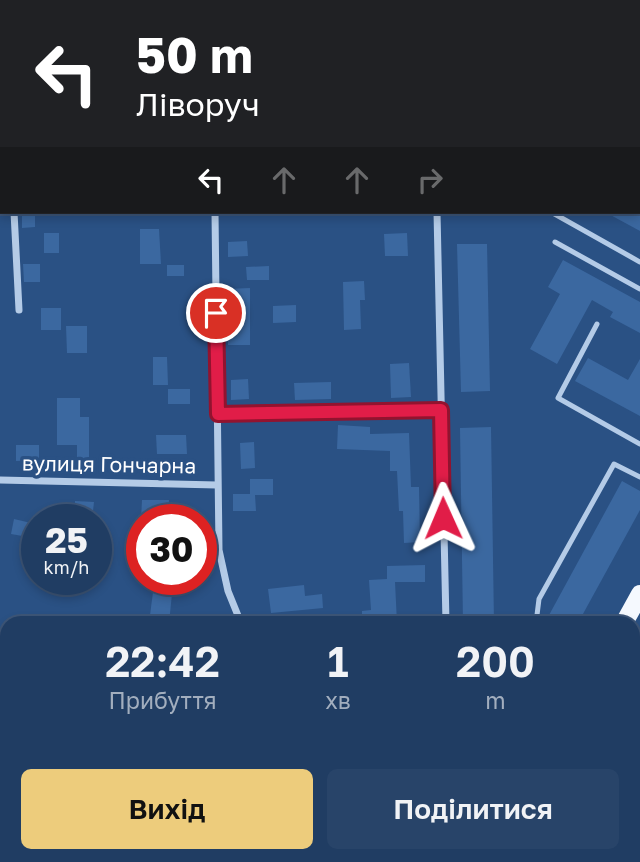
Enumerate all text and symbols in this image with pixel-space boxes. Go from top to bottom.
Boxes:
text: 50 m [136,25,253,84]
icon: left [21,28,112,119]
text: Ліворуч [136,85,260,123]
icon: left [192,161,230,199]
icon: ahead [265,161,303,199]
icon: ahead [338,161,376,199]
icon: right [411,161,449,199]
pin [186,283,246,343]
icon: arrive [197,294,235,332]
street label: вулиця Гончарна [22,449,196,479]
position arrow [406,481,480,555]
speed limit sign: 30 [126,504,217,595]
text: 25 [45,519,88,561]
text: km/h [44,556,89,578]
text: 22:42 [105,636,220,686]
text: 1 [327,636,349,686]
text: 200 [456,636,535,686]
text: Прибуття [109,686,217,714]
text: хв [325,686,351,714]
text: m [485,686,506,714]
button: Вихід [21,769,313,849]
button: Поділитися [327,769,619,849]

